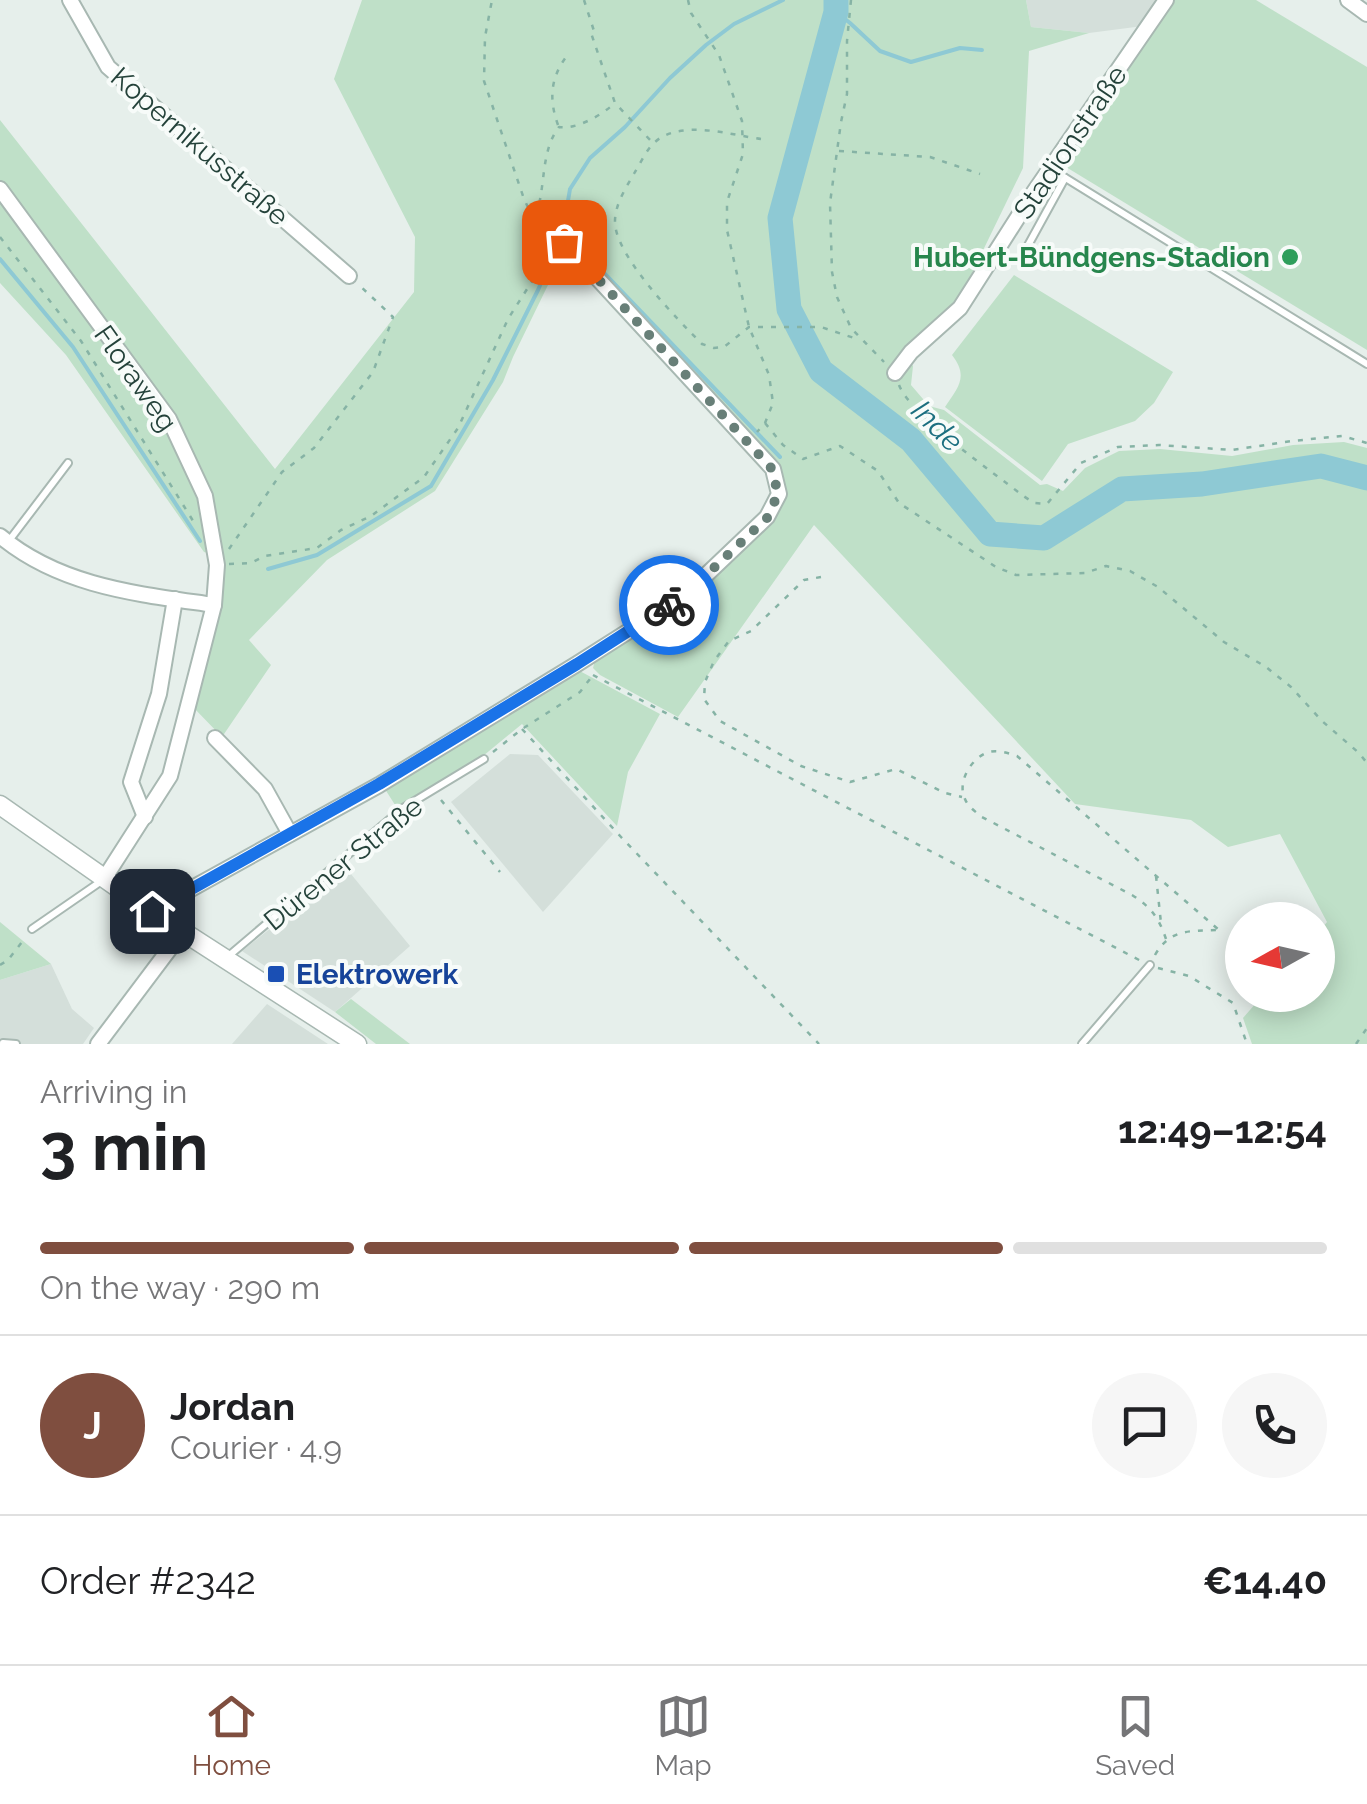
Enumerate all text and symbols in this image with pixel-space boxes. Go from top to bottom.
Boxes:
street label: Stadionstraße [1007,59,1134,225]
street label: Kopernikusstraße [104,60,295,232]
pin [522,200,607,285]
icon: bag [537,215,592,270]
place label: Hubert-Bündgens-Stadion [913,241,1270,274]
marker: Hubert-Bündgens-Stadion [1279,246,1301,268]
street label: Floraweg [87,319,184,437]
water label: Inde [904,393,970,459]
courier [619,555,719,655]
icon: bike [642,578,697,633]
street label: Dürener Straße [257,789,429,937]
pin [110,869,195,954]
icon: home [125,884,180,939]
north arrow [1225,902,1335,1012]
map controls [1225,902,1335,1012]
place label: Elektrowerk [296,958,459,991]
marker: Elektrowerk [265,963,287,985]
text: Arriving in [40,1073,187,1110]
text: 12:49–12:54 [1118,1107,1327,1152]
text: 3 min [40,1109,208,1185]
text: On the way · 290 m [40,1269,320,1306]
button: chat [1092,1373,1197,1478]
button: phone [1222,1373,1327,1478]
text: Jordan [170,1384,295,1429]
text: J [83,1403,102,1448]
text: Courier · 4.9 [170,1429,342,1466]
text: Order #2342 [40,1558,256,1603]
text: €14.40 [1203,1558,1327,1603]
tab: Home [192,1689,271,1782]
tab: Map [655,1689,712,1782]
tab: Saved [1095,1689,1175,1782]

